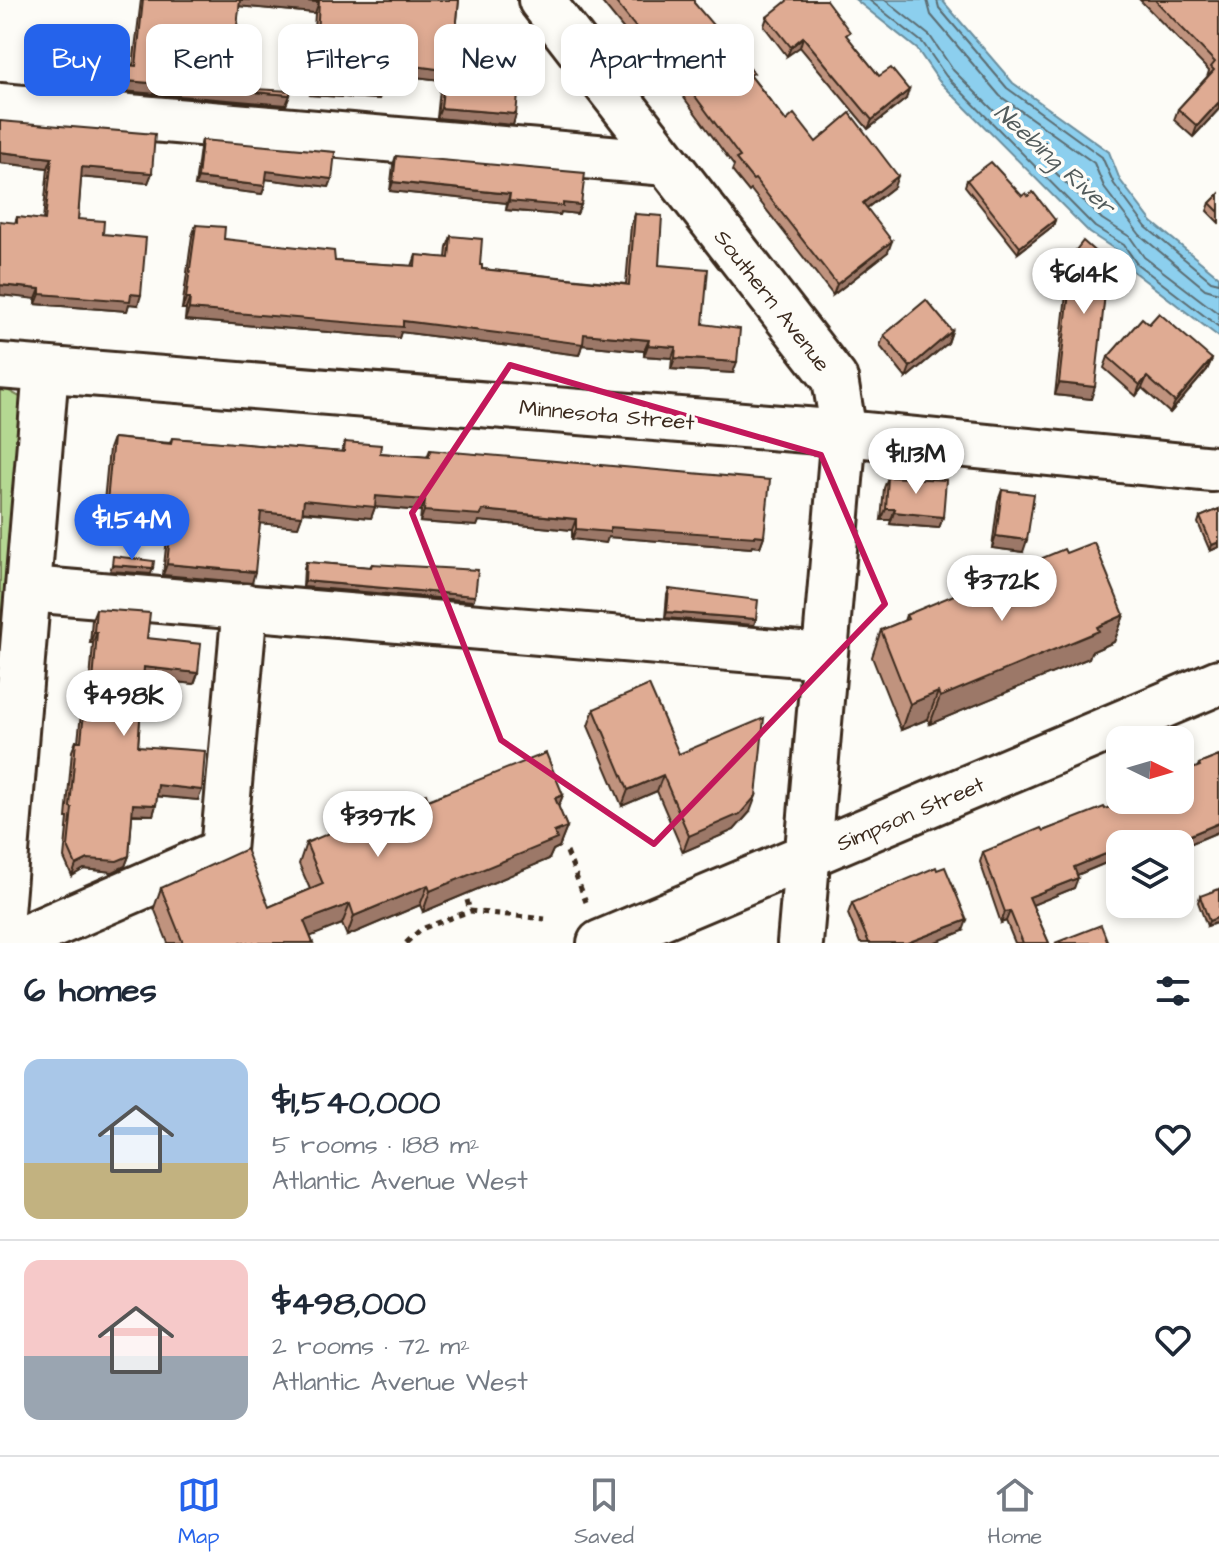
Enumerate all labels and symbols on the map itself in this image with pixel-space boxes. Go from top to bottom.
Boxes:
water label: Neebing River [986,96,1124,226]
street label: Southern Avenue [706,223,837,379]
pin: $614K [1028,248,1140,316]
street label: Minnesota Street [518,392,696,439]
pin: $1.13M [851,428,981,496]
pin: $1.54M [67,494,197,562]
pin: $372K [946,555,1058,623]
pin: $498K [68,670,180,738]
north arrow [1106,726,1194,814]
street label: Simpson Street [832,769,989,860]
pin: $397K [322,791,434,859]

